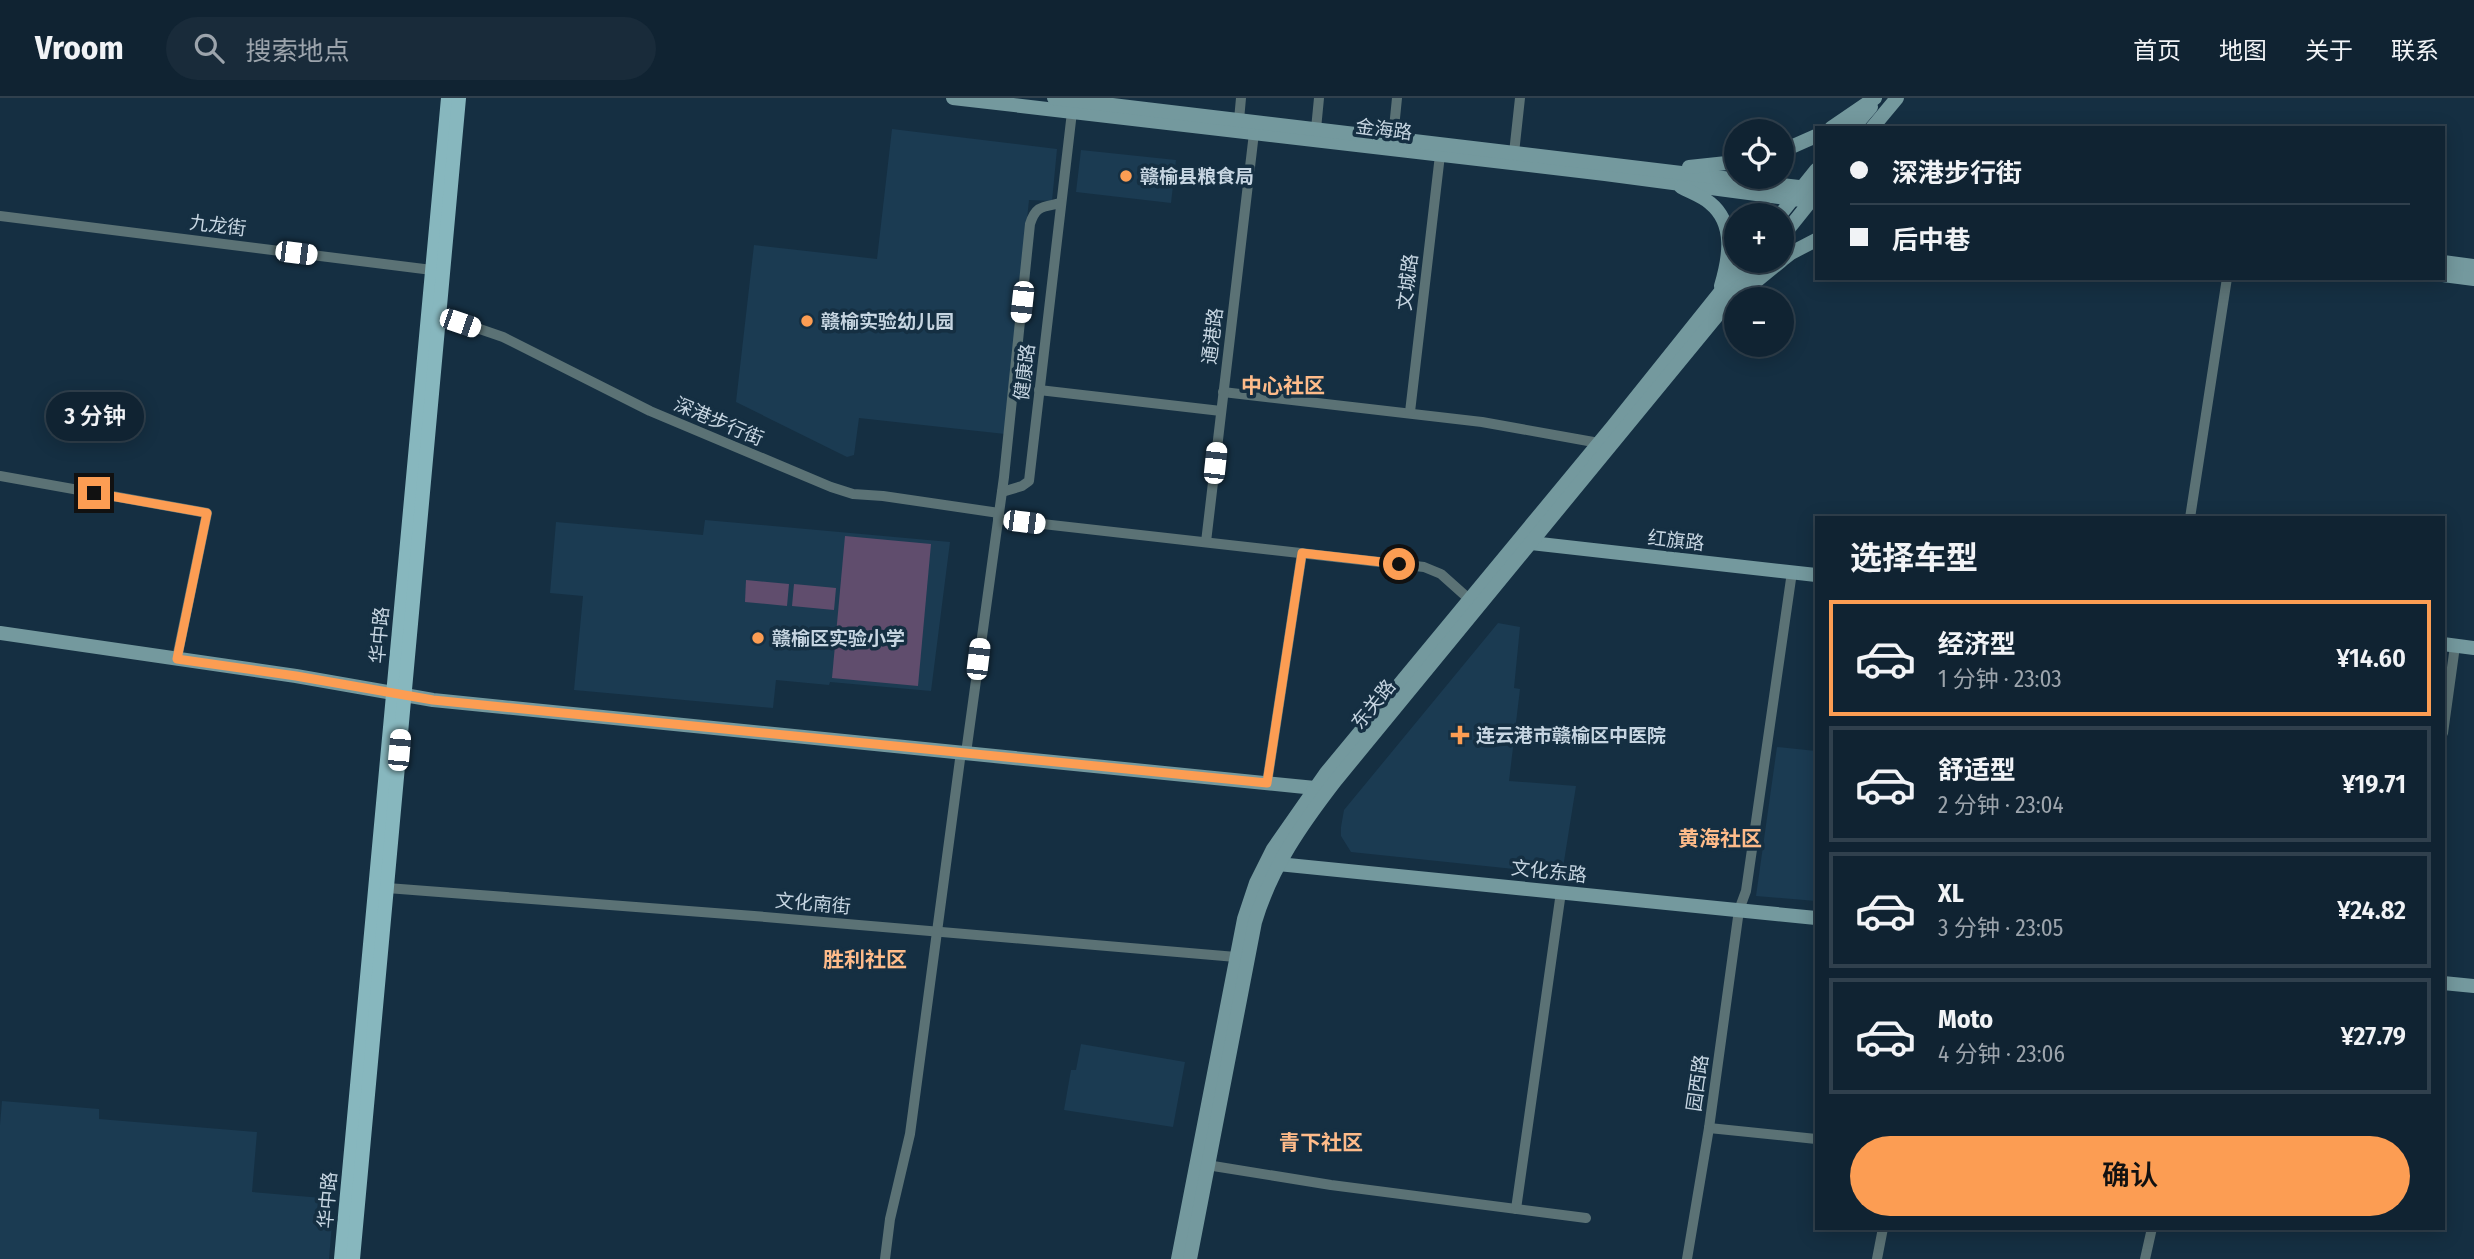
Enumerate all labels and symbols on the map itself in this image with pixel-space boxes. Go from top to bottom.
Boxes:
street label: 金海路 [1354,115,1414,144]
place label: 赣榆县粮食局 [1140,165,1254,188]
marker: 赣榆县粮食局 [1118,168,1134,184]
street label: 九龙街 [188,211,248,240]
car [274,240,319,266]
street label: 文城路 [1393,252,1422,312]
car [1010,280,1035,324]
car [437,306,484,340]
street label: 通港路 [1198,306,1227,366]
place label: 赣榆实验幼儿园 [821,310,954,333]
marker: 赣榆实验幼儿园 [799,313,815,329]
street label: 健康路 [1010,342,1039,402]
district label: 中心社区 [1241,373,1325,399]
callout: 3 分钟 [45,392,143,440]
street label: 深港步行街 [671,392,767,451]
car [1203,441,1228,485]
route end [78,477,110,509]
car [1002,509,1047,535]
street label: 红旗路 [1646,526,1706,555]
route start [1383,548,1415,580]
street label: 华中路 [366,606,393,664]
place label: 赣榆区实验小学 [772,627,905,650]
marker: 赣榆区实验小学 [750,630,766,646]
car [966,637,991,681]
street label: 东关路 [1347,675,1400,734]
place label: 连云港市赣榆区中医院 [1476,724,1666,747]
marker: 连云港市赣榆区中医院 [1450,725,1470,745]
car [387,728,412,772]
district label: 黄海社区 [1678,826,1762,852]
street label: 文化东路 [1510,856,1588,887]
street label: 文化南街 [774,889,852,918]
district label: 胜利社区 [823,947,907,973]
street label: 园西路 [1682,1053,1713,1113]
district label: 青下社区 [1279,1130,1363,1156]
street label: 华中路 [314,1171,341,1229]

